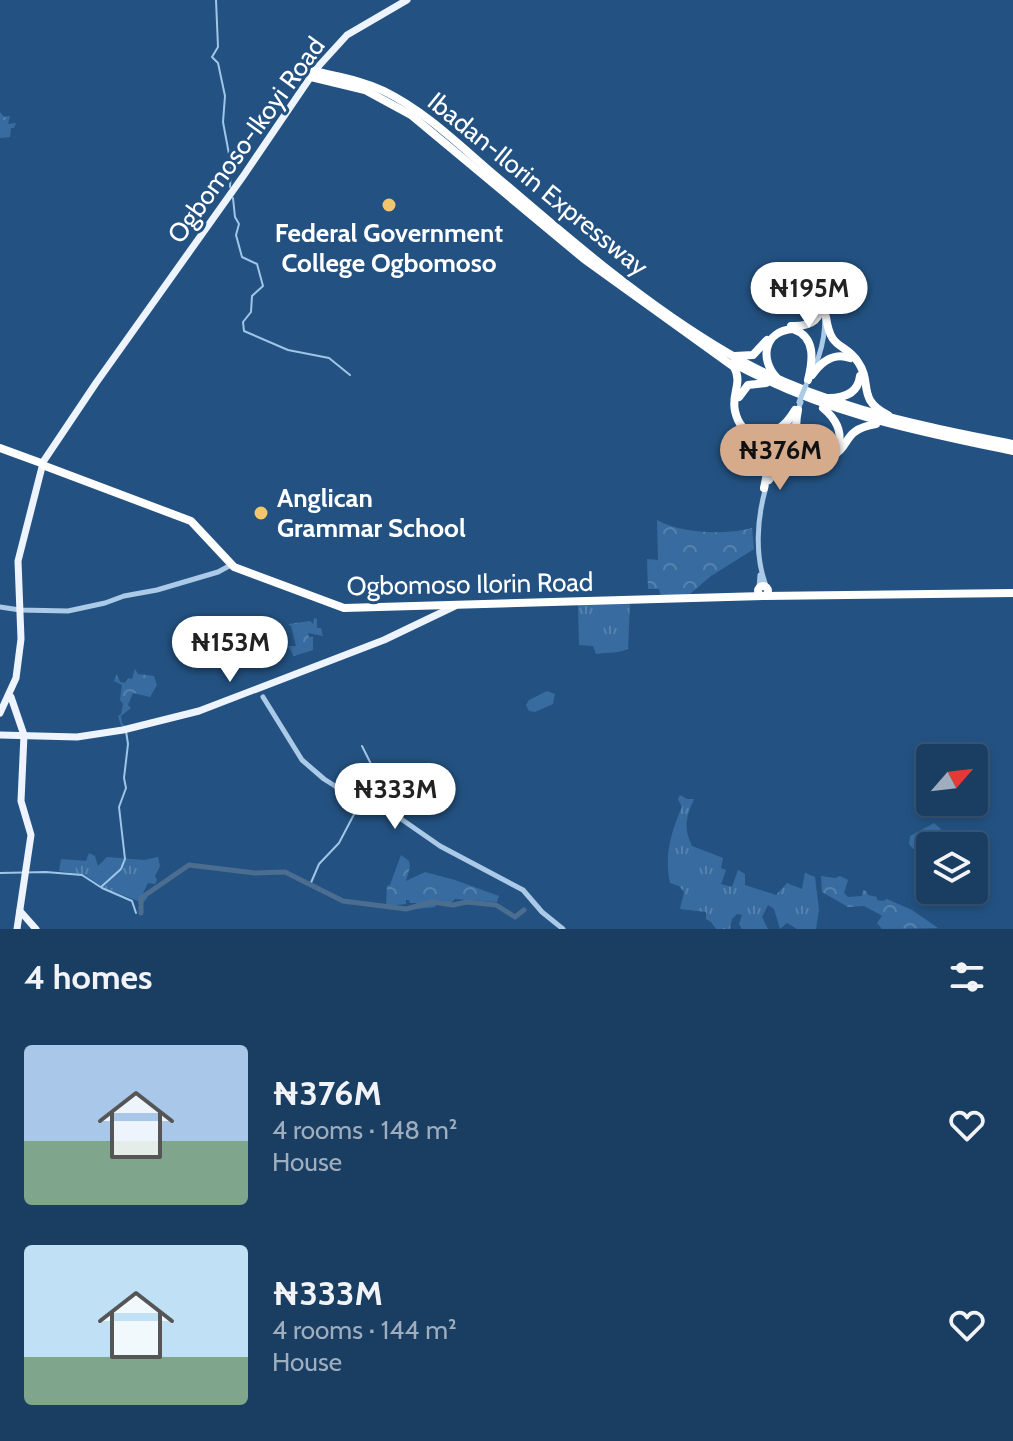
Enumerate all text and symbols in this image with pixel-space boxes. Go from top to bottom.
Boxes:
street label: Ogbomoso-Ikoyi Road [160,31,332,249]
street label: Ibadan-Ilorin Expressway [421,85,655,283]
marker: Federal Government College Ogbomoso [380,196,398,214]
place label: Federal Government College Ogbomoso [275,217,503,279]
pin: ₦195M [753,262,865,330]
text: ₦195M [769,272,849,304]
pin: ₦376M [724,424,836,492]
text: ₦376M [738,434,822,466]
place label: Anglican Grammar School [277,482,466,544]
marker: Anglican Grammar School [252,504,270,522]
street label: Ogbomoso Ilorin Road [346,566,594,602]
pin: ₦153M [174,616,286,684]
text: ₦153M [190,626,270,658]
north arrow [916,744,988,816]
map controls [916,744,988,904]
pin: ₦333M [339,763,451,831]
text: ₦333M [353,773,437,805]
button: layers [916,832,988,904]
icon: filters [945,955,989,999]
text: 4 homes [24,956,152,998]
text: ₦376M [272,1072,382,1114]
icon: home [88,1077,184,1173]
icon: heart [945,1103,989,1147]
text: 4 rooms · 148 m² [272,1114,457,1146]
text: House [272,1146,342,1178]
text: ₦333M [272,1272,383,1314]
icon: home [88,1277,184,1373]
icon: heart [945,1303,989,1347]
text: 4 rooms · 144 m² [272,1314,457,1346]
text: House [272,1346,342,1378]

